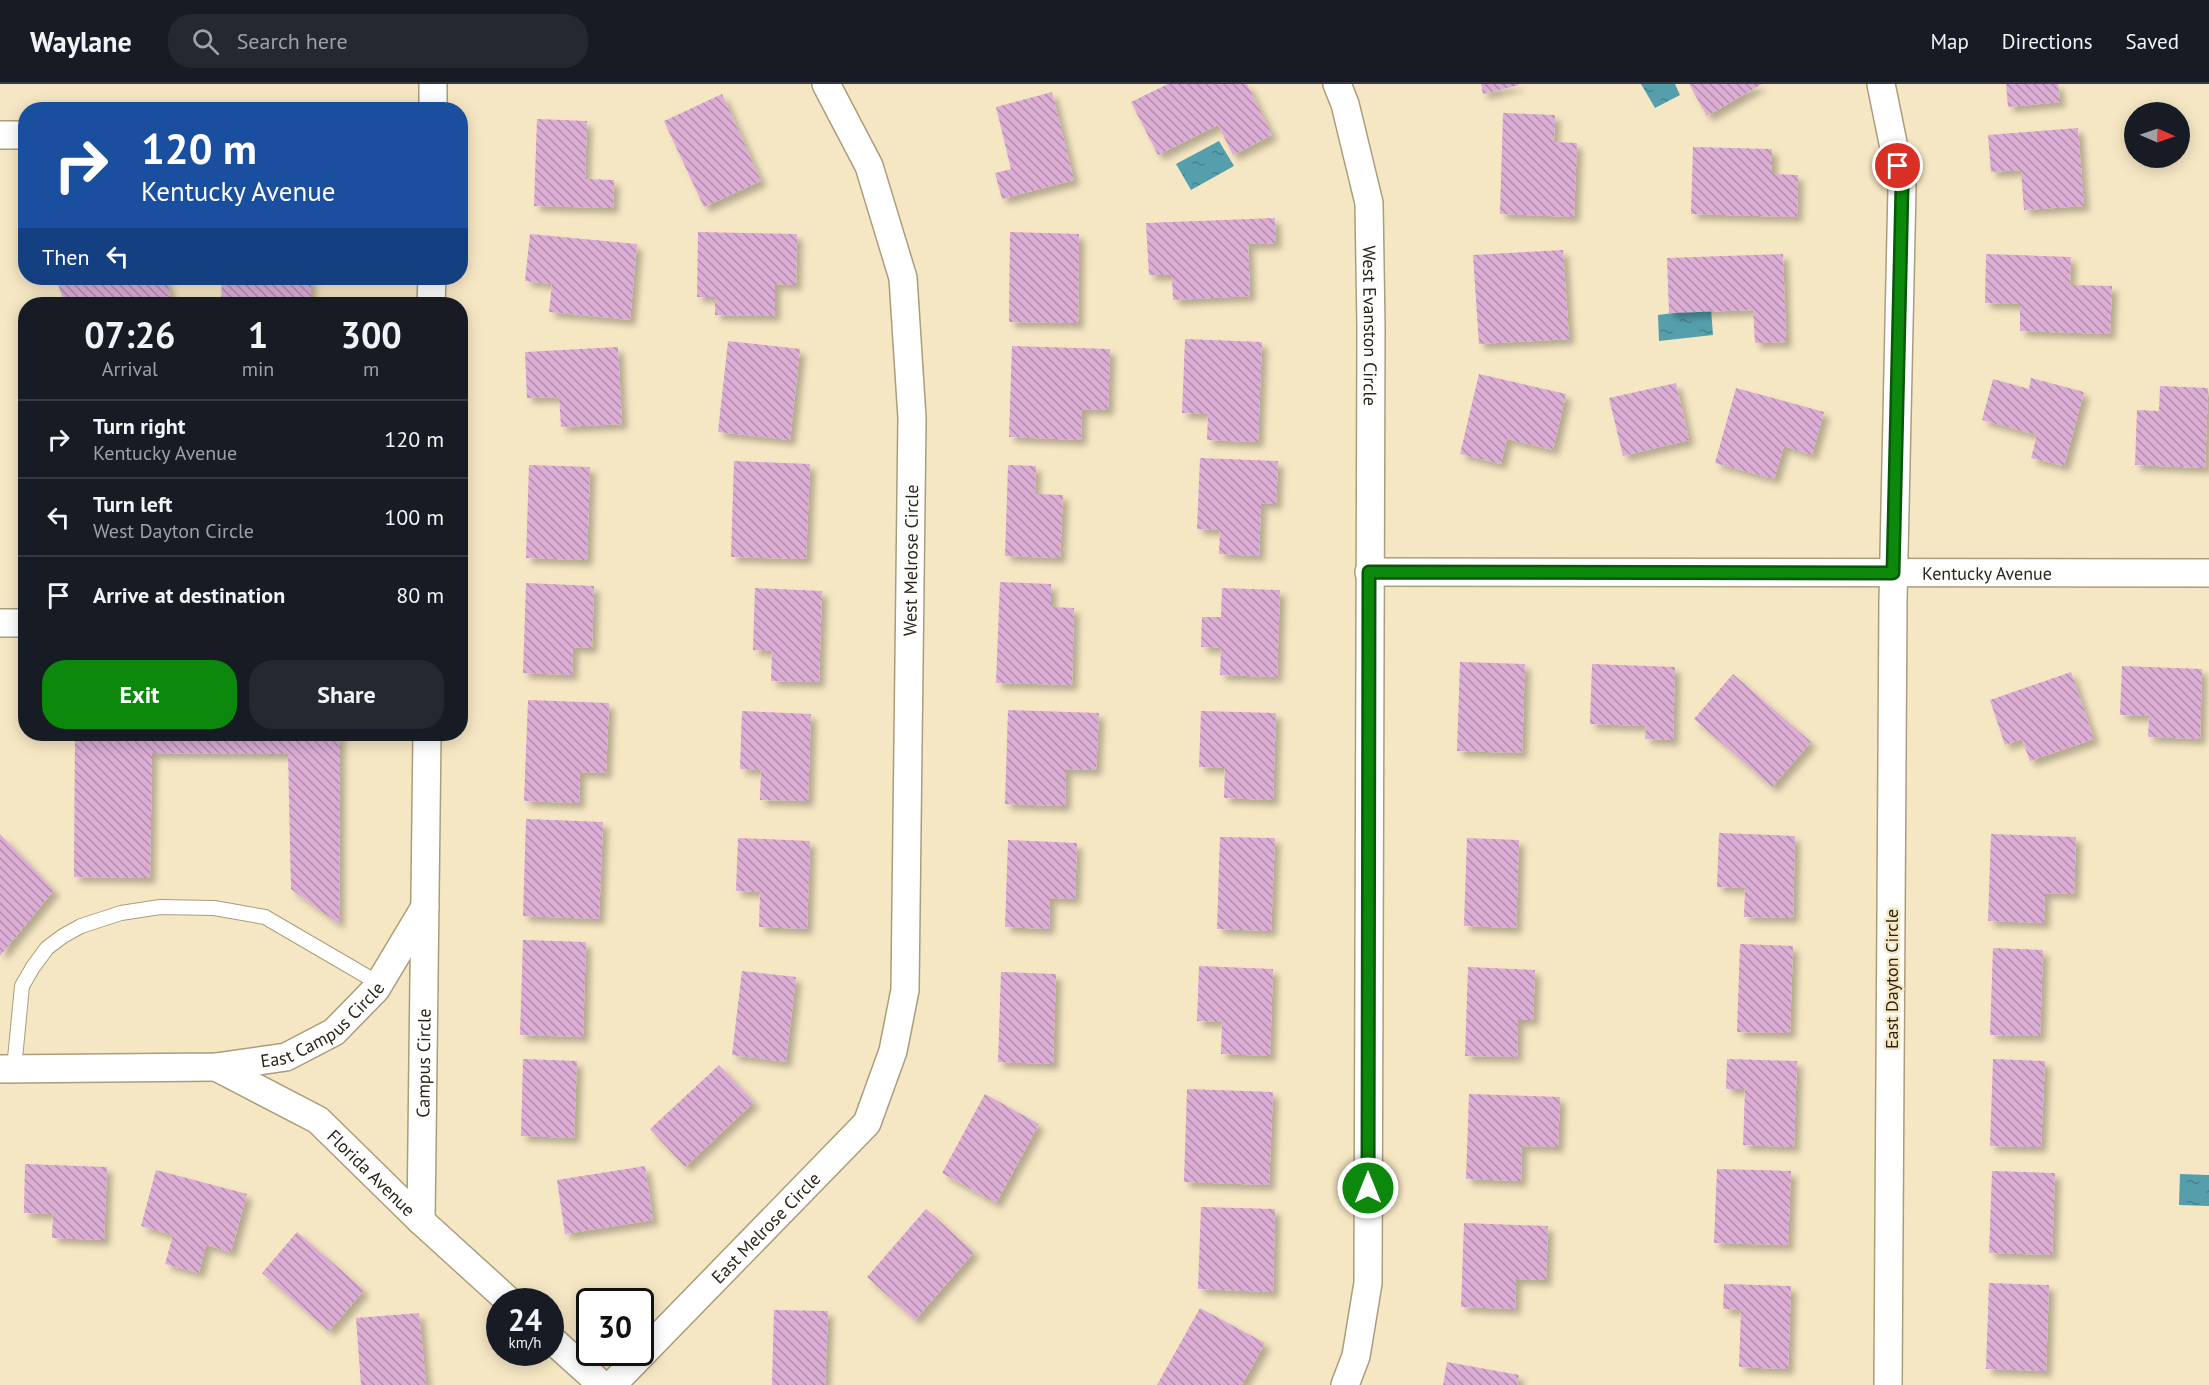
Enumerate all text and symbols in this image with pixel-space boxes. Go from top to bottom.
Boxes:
search box [168,14,588,68]
text: Waylane [30,23,132,60]
icon: search [189,25,222,58]
text: Search here [237,27,348,55]
text: Map [1930,28,1969,55]
text: Directions [2002,28,2093,55]
text: Saved [2126,28,2179,55]
north arrow [2124,102,2190,168]
map controls [2124,102,2190,168]
text: 120 m [141,121,257,176]
icon: right [42,126,120,204]
pin [1872,140,1923,191]
icon: arrive [1881,149,1914,182]
text: Kentucky Avenue [141,174,336,208]
icon: left [101,240,134,273]
text: Then [42,243,89,271]
street label: West Evanston Circle [1358,245,1383,406]
text: 07:26 [84,311,176,358]
text: 1 [248,311,268,358]
text: 300 [341,311,402,358]
text: Arrival [102,356,158,382]
text: min [242,356,274,382]
text: m [363,356,379,382]
text: Turn right [93,412,185,440]
icon: right [42,423,75,456]
text: 120 m [384,425,444,453]
text: Kentucky Avenue [93,440,237,466]
street label: West Melrose Circle [898,484,923,636]
text: Turn left [93,490,173,518]
icon: left [42,501,75,534]
text: 100 m [384,503,444,531]
text: West Dayton Circle [93,518,254,544]
street label: Kentucky Avenue [1922,561,2052,584]
icon: arrive [42,579,75,612]
text: Arrive at destination [93,581,285,609]
text: 80 m [396,581,444,609]
button: Exit [42,660,237,729]
button: Share [249,660,444,729]
street label: East Dayton Circle [1880,909,1903,1049]
street label: East Campus Circle [259,978,389,1072]
street label: Campus Circle [411,1008,435,1118]
street label: Florida Avenue [323,1124,420,1221]
position arrow [1336,1156,1400,1220]
street label: East Melrose Circle [706,1167,825,1288]
speed limit sign: 30 [576,1288,654,1366]
text: 24 [508,1300,542,1339]
text: km/h [509,1333,541,1352]

